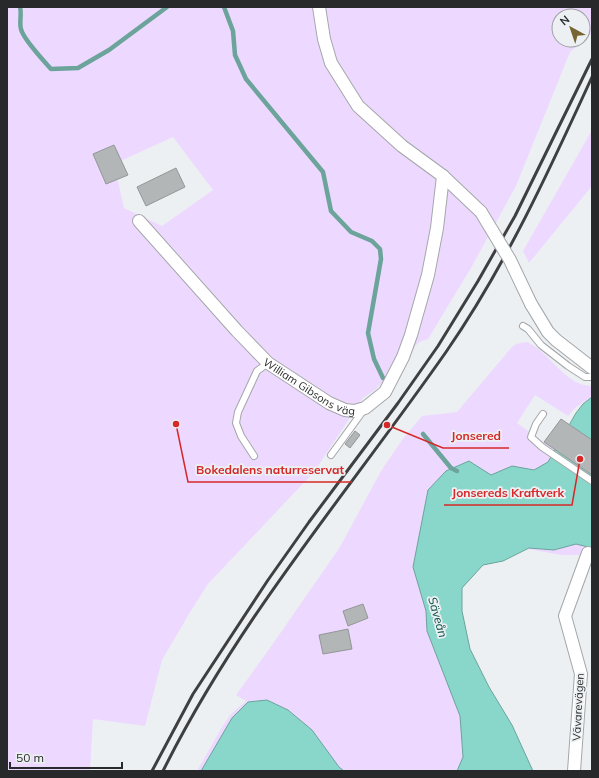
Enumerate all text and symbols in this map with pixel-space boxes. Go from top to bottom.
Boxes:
north arrow [551,8,591,48]
text: N [557,12,572,28]
street label: William Gibsons väg [261,355,356,418]
callout: Jonsered [443,424,509,448]
text: Jonsered [451,428,501,443]
callout: Bokedalens naturreservat [188,458,352,482]
text: Bokedalens naturreservat [196,462,344,477]
callout: Jonsereds Kraftverk [444,481,572,505]
text: Jonsereds Kraftverk [452,485,565,500]
water label: Säveån [425,595,451,639]
street label: Vävarevägen [569,673,587,741]
scale bar [10,744,122,770]
text: 50 m [16,750,44,765]

